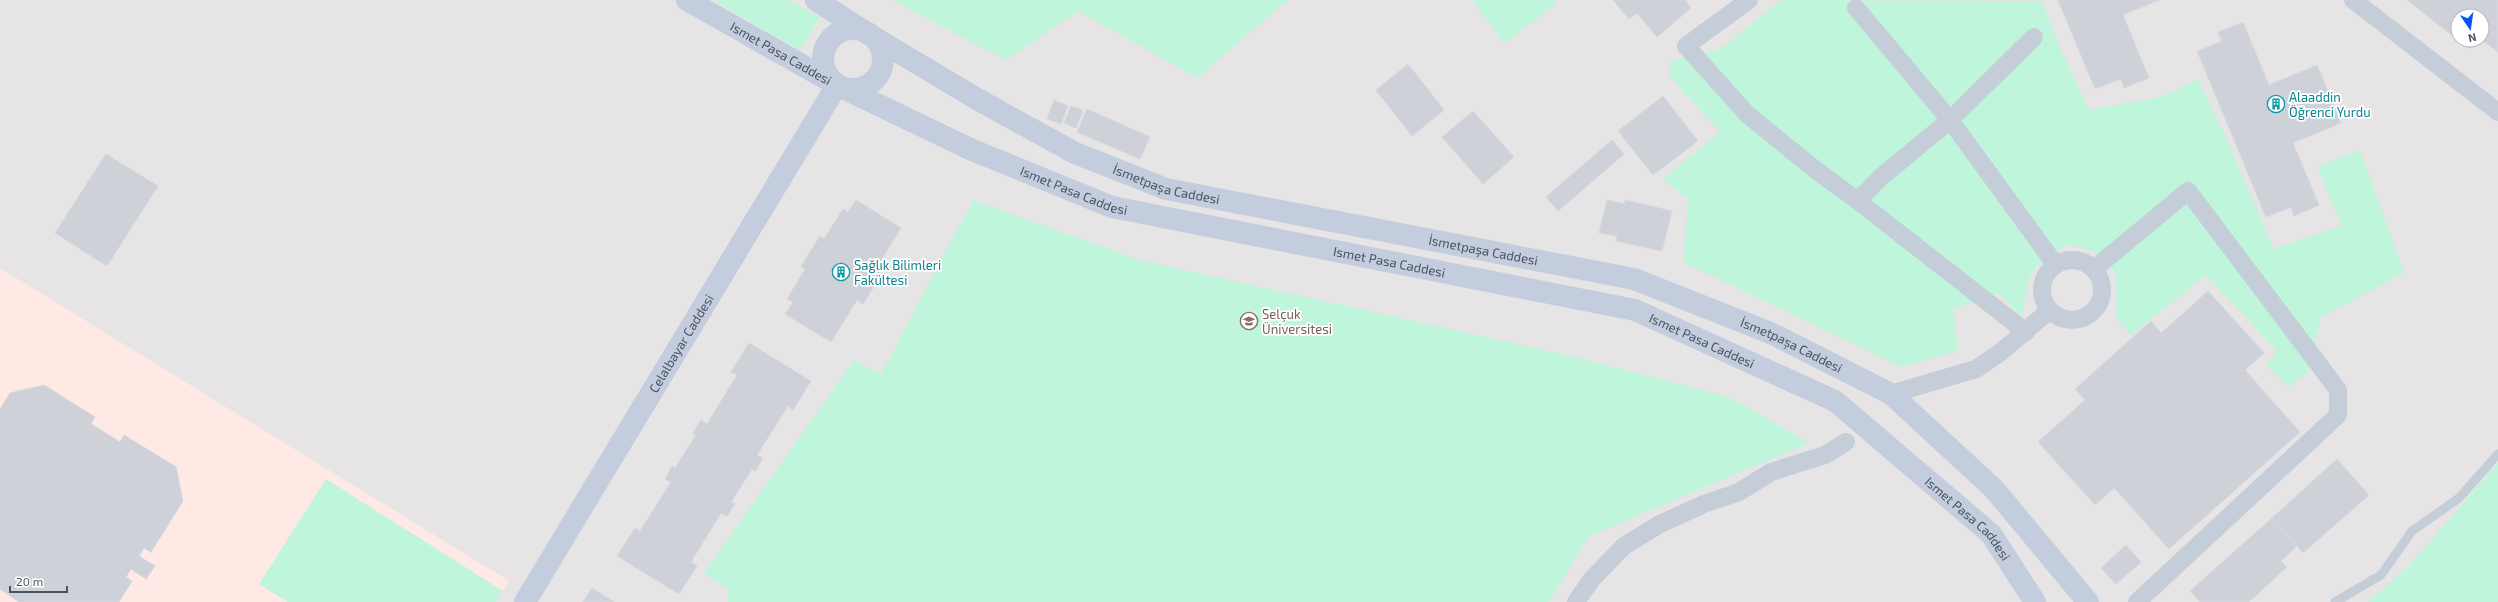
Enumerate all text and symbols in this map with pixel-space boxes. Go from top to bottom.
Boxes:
north arrow [2450,8,2490,48]
street label: Ismet Pasa Caddesi [727,18,834,88]
text: N [2467,31,2478,45]
place label: Alaaddin Öğrenci Yurdu [2289,89,2371,120]
building icon: Alaaddin Öğrenci Yurdu [2266,94,2286,114]
street label: İsmetpaşa Caddesi [1111,161,1221,207]
street label: Ismet Pasa Caddesi [1018,162,1129,218]
street label: İsmetpaşa Caddesi [1427,232,1539,268]
street label: Ismet Pasa Caddesi [1332,243,1447,280]
place label: Sağlık Bilimleri Fakültesi [854,257,941,288]
building icon: Sağlık Bilimleri Fakültesi [831,262,851,282]
street label: Celalbayar Caddesi [645,291,717,396]
place label: Selçuk Üniversitesi [1262,306,1332,337]
street label: Ismet Pasa Caddesi [1647,310,1757,371]
school or university icon: Selçuk Üniversitesi [1239,311,1259,331]
street label: İsmetpaşa Caddesi [1738,314,1845,376]
street label: Ismet Pasa Caddesi [1922,473,2014,563]
scale bar [10,568,67,594]
text: 20 m [16,574,43,588]

